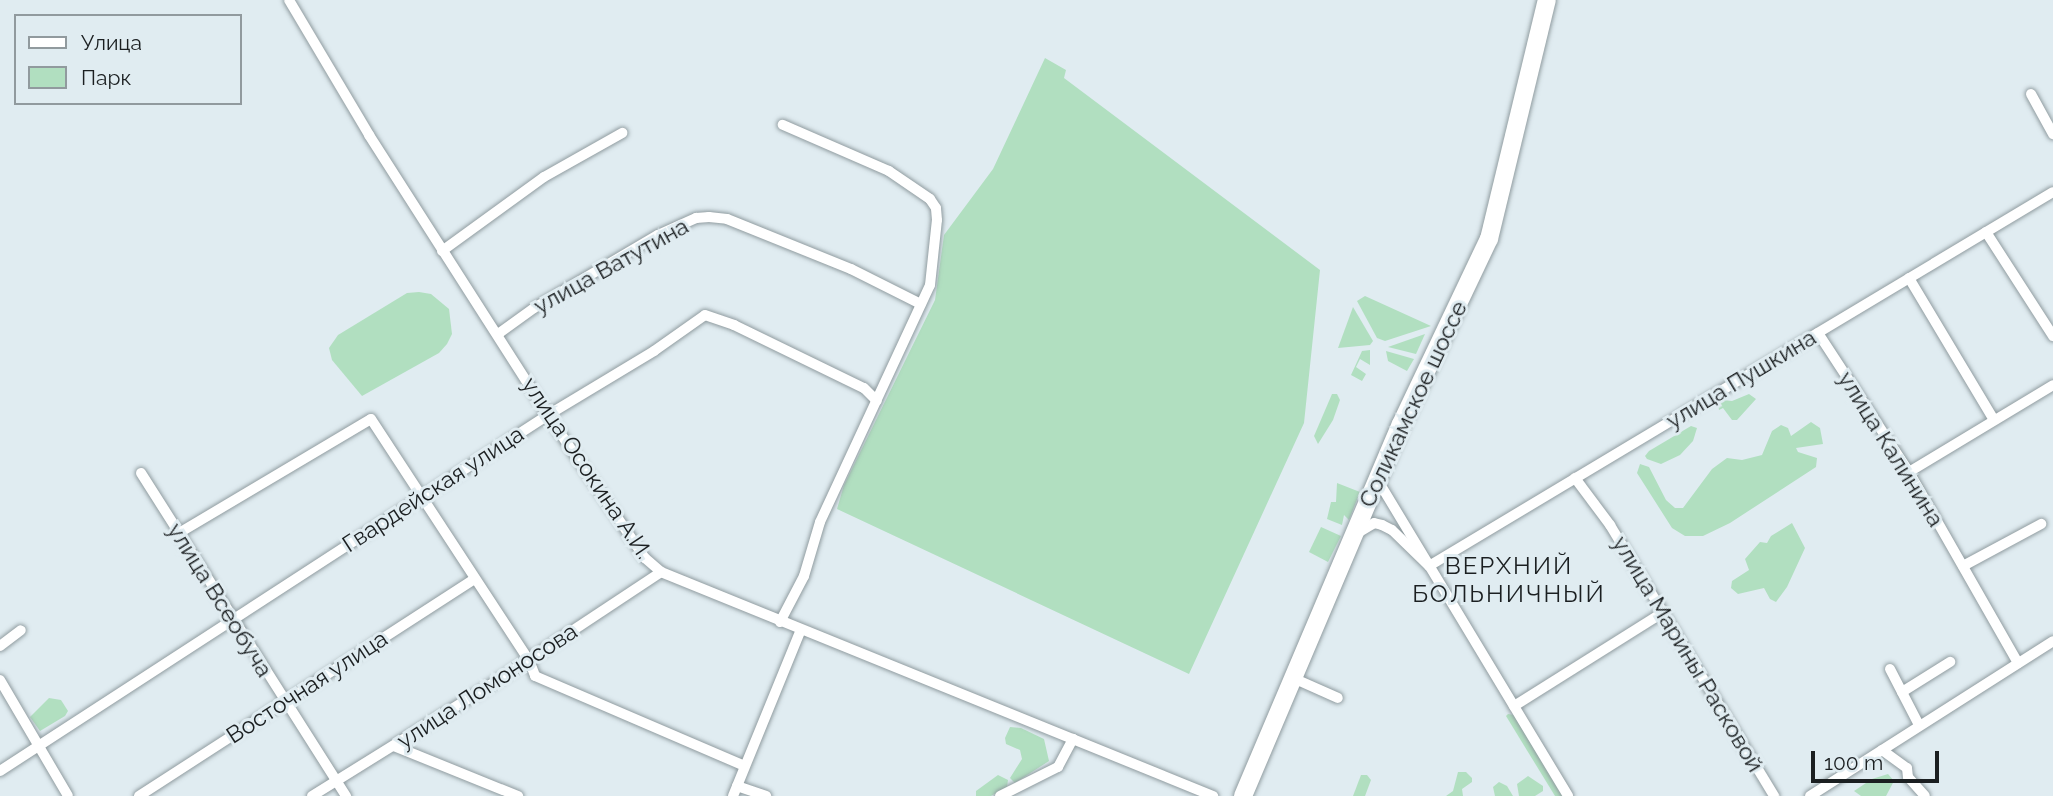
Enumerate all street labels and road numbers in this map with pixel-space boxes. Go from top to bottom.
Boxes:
street label: улица Ватутина [529,212,693,320]
street label: Соликамское шоссе [1353,296,1473,512]
street label: улица Пушкина [1661,323,1821,435]
street label: улица Калинина [1832,366,1950,532]
street label: улица Осокина А.И. [516,372,658,564]
street label: Гвардейская улица [337,420,529,558]
street label: улица Всеобуча [162,518,278,682]
street label: улица Марины Расковой [1607,531,1769,777]
street label: улица Ломоносова [392,617,582,755]
street label: Восточная улица [221,625,393,749]

